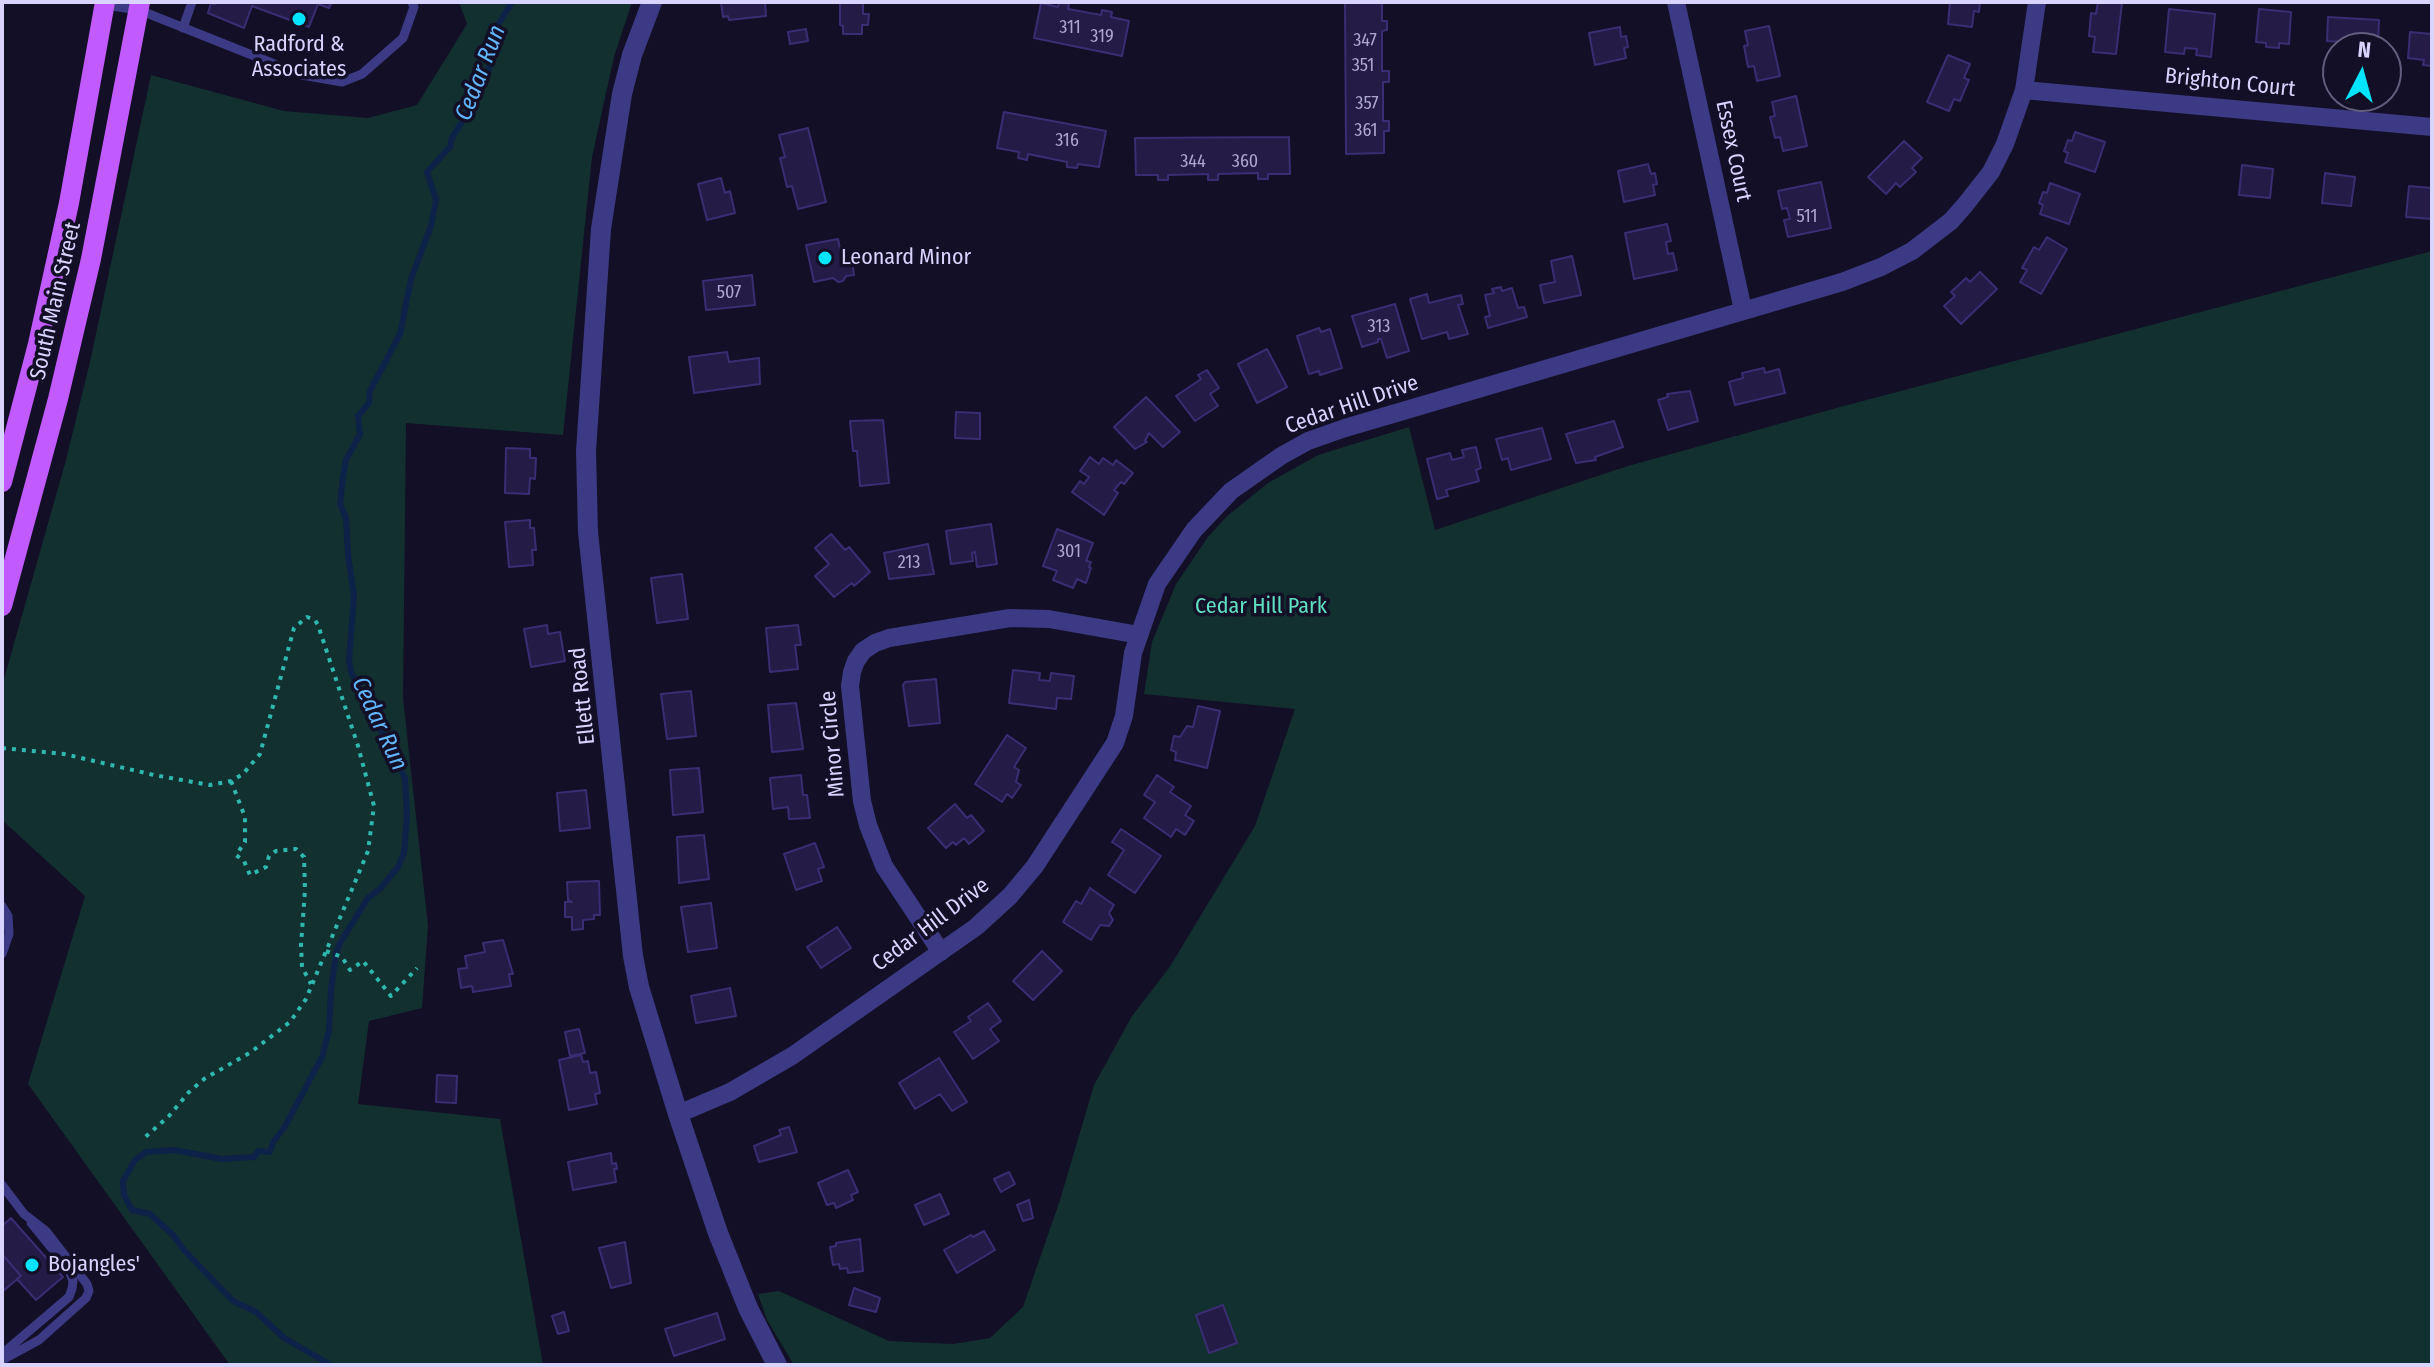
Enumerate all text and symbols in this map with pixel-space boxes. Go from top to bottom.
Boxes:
marker: Radford & Associates [290,10,308,28]
house number: 311 [1059,17,1081,39]
water label: Cedar Run [450,21,512,125]
house number: 319 [1090,26,1114,48]
house number: 347 [1353,30,1377,52]
place label: Radford & Associates [252,32,346,84]
north arrow [2322,32,2402,112]
text: N [2356,36,2372,64]
house number: 351 [1352,55,1374,77]
street label: Brighton Court [2163,63,2297,103]
house number: 357 [1355,93,1379,115]
street label: Essex Court [1709,98,1757,204]
house number: 361 [1354,120,1378,142]
house number: 316 [1055,130,1079,152]
house number: 344 [1180,151,1206,173]
house number: 360 [1232,151,1258,173]
house number: 511 [1796,206,1818,228]
street label: South Main Street [25,220,87,382]
place label: Leonard Minor [841,245,971,271]
marker: Leonard Minor [816,249,834,267]
house number: 507 [717,282,741,304]
house number: 313 [1368,316,1390,338]
street label: Cedar Hill Drive [1282,370,1422,440]
house number: 301 [1057,541,1081,563]
house number: 213 [898,552,920,574]
park label: Cedar Hill Park [1195,594,1327,620]
street label: Ellett Road [565,646,601,746]
water label: Cedar Run [345,673,413,775]
street label: Minor Circle [815,690,851,798]
street label: Cedar Hill Drive [867,873,995,977]
place label: Bojangles' [48,1252,140,1278]
marker: Bojangles' [23,1256,41,1274]

